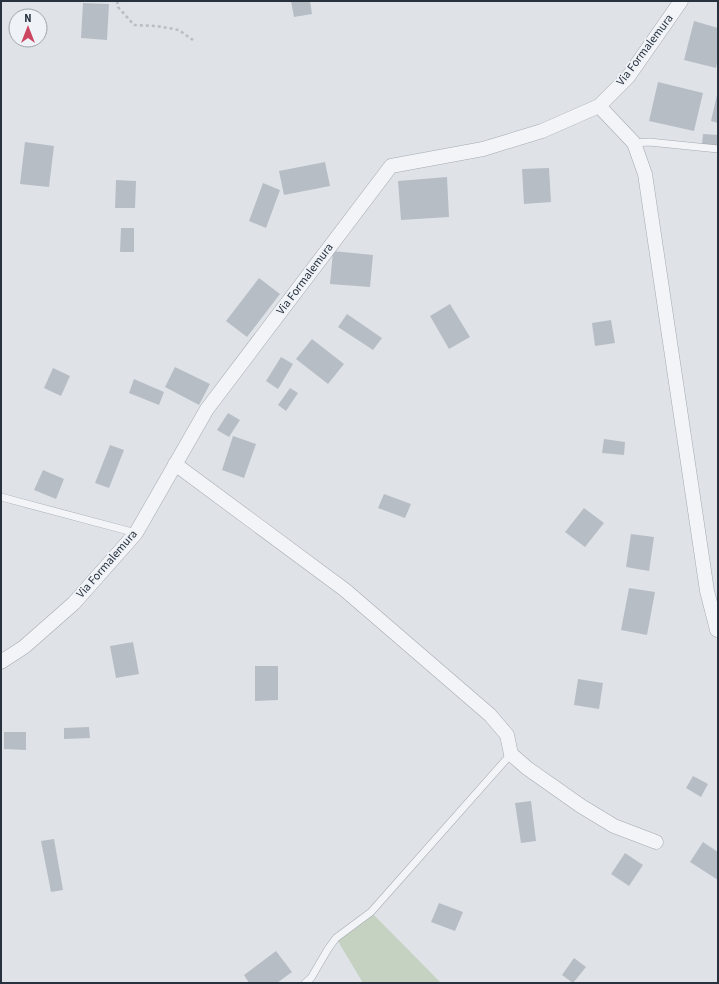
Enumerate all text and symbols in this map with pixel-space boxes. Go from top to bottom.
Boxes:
north arrow [8,8,48,48]
text: N [24,11,32,26]
street label: Via Formalemura [613,11,677,89]
street label: Via Formalemura [273,240,337,318]
street label: Via Formalemura [73,526,141,602]

